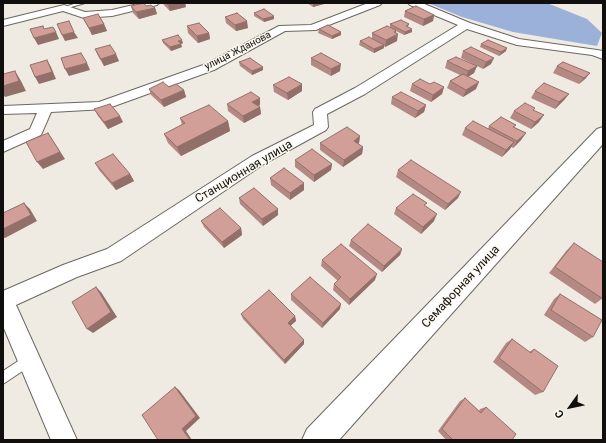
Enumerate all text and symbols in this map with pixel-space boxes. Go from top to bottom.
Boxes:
street label: улица Жданова [203,29,273,73]
street label: Станционная улица [193,137,295,207]
street label: Семафорная улица [419,243,503,331]
north arrow [550,387,590,427]
text: С [552,407,567,420]

